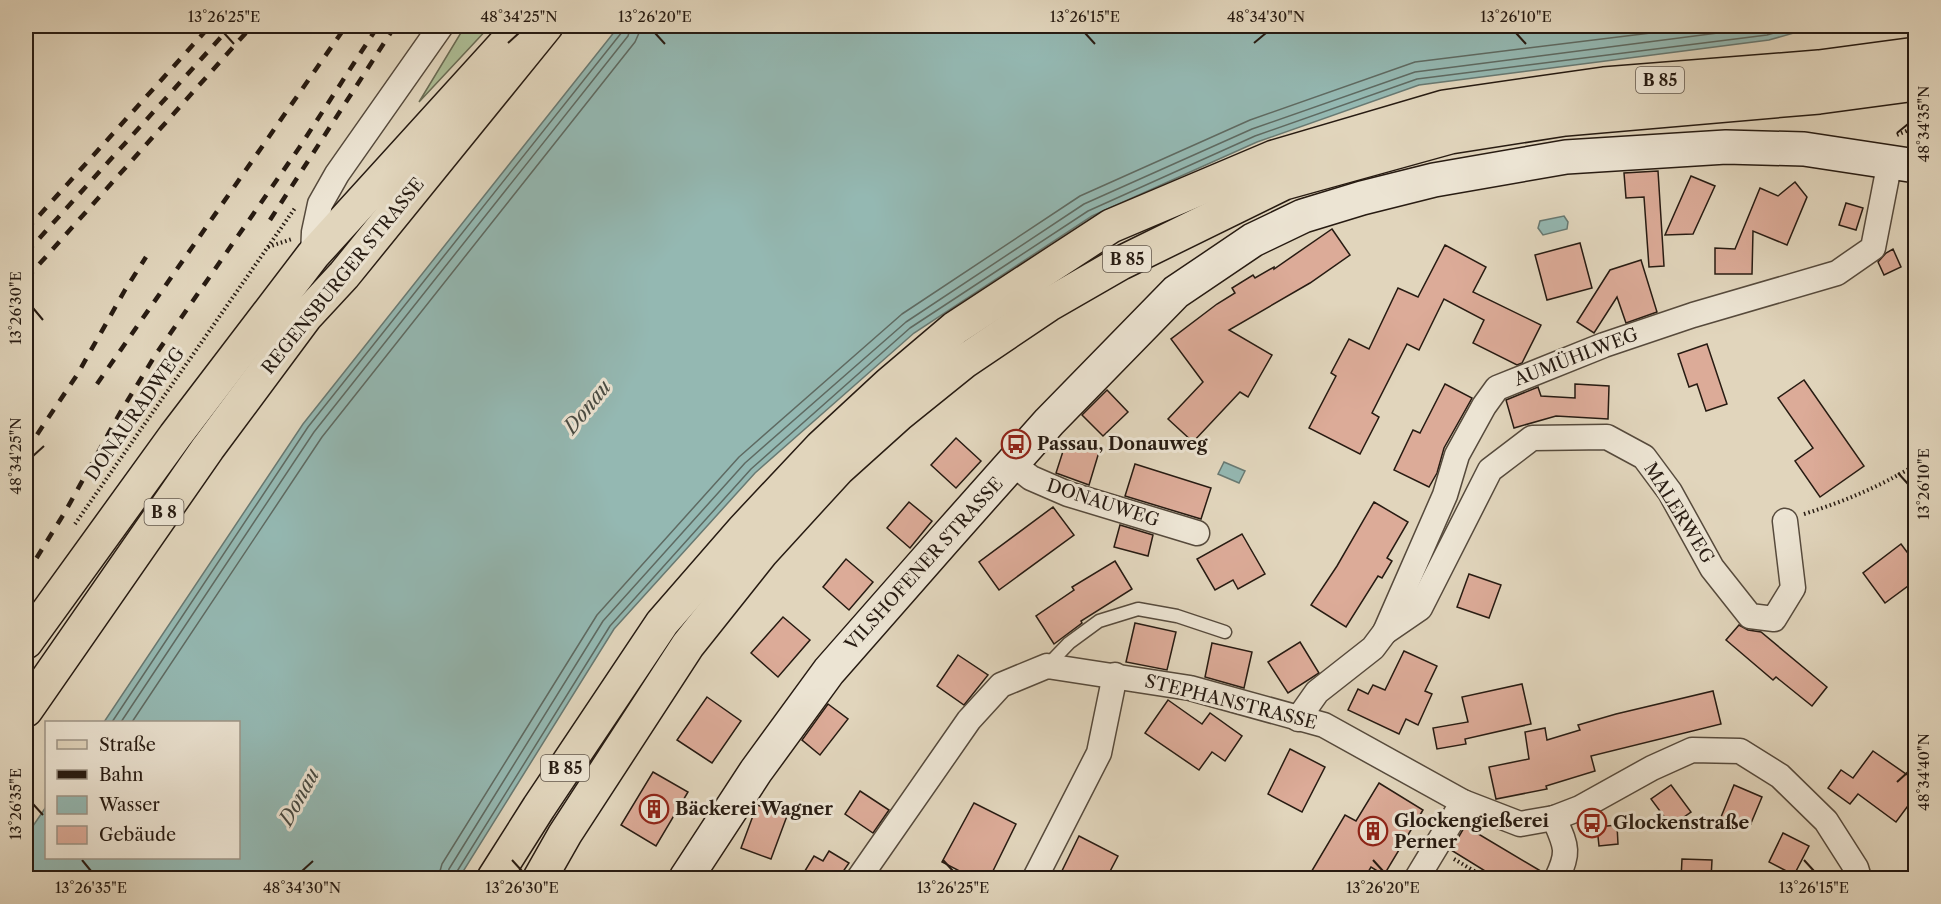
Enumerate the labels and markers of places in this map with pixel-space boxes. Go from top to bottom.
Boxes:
bus stop icon: Passau, Donauweg [1000,428,1032,460]
place label: Passau, Donauweg [1037,433,1208,455]
building icon: Bäckerei Wagner [638,793,670,825]
place label: Bäckerei Wagner [675,798,833,820]
bus stop icon: Glockenstraße [1576,807,1608,839]
place label: Glockengießerei Perner [1394,810,1550,853]
place label: Glockenstraße [1613,812,1749,834]
building icon: Glockengießerei Perner [1357,815,1389,847]

